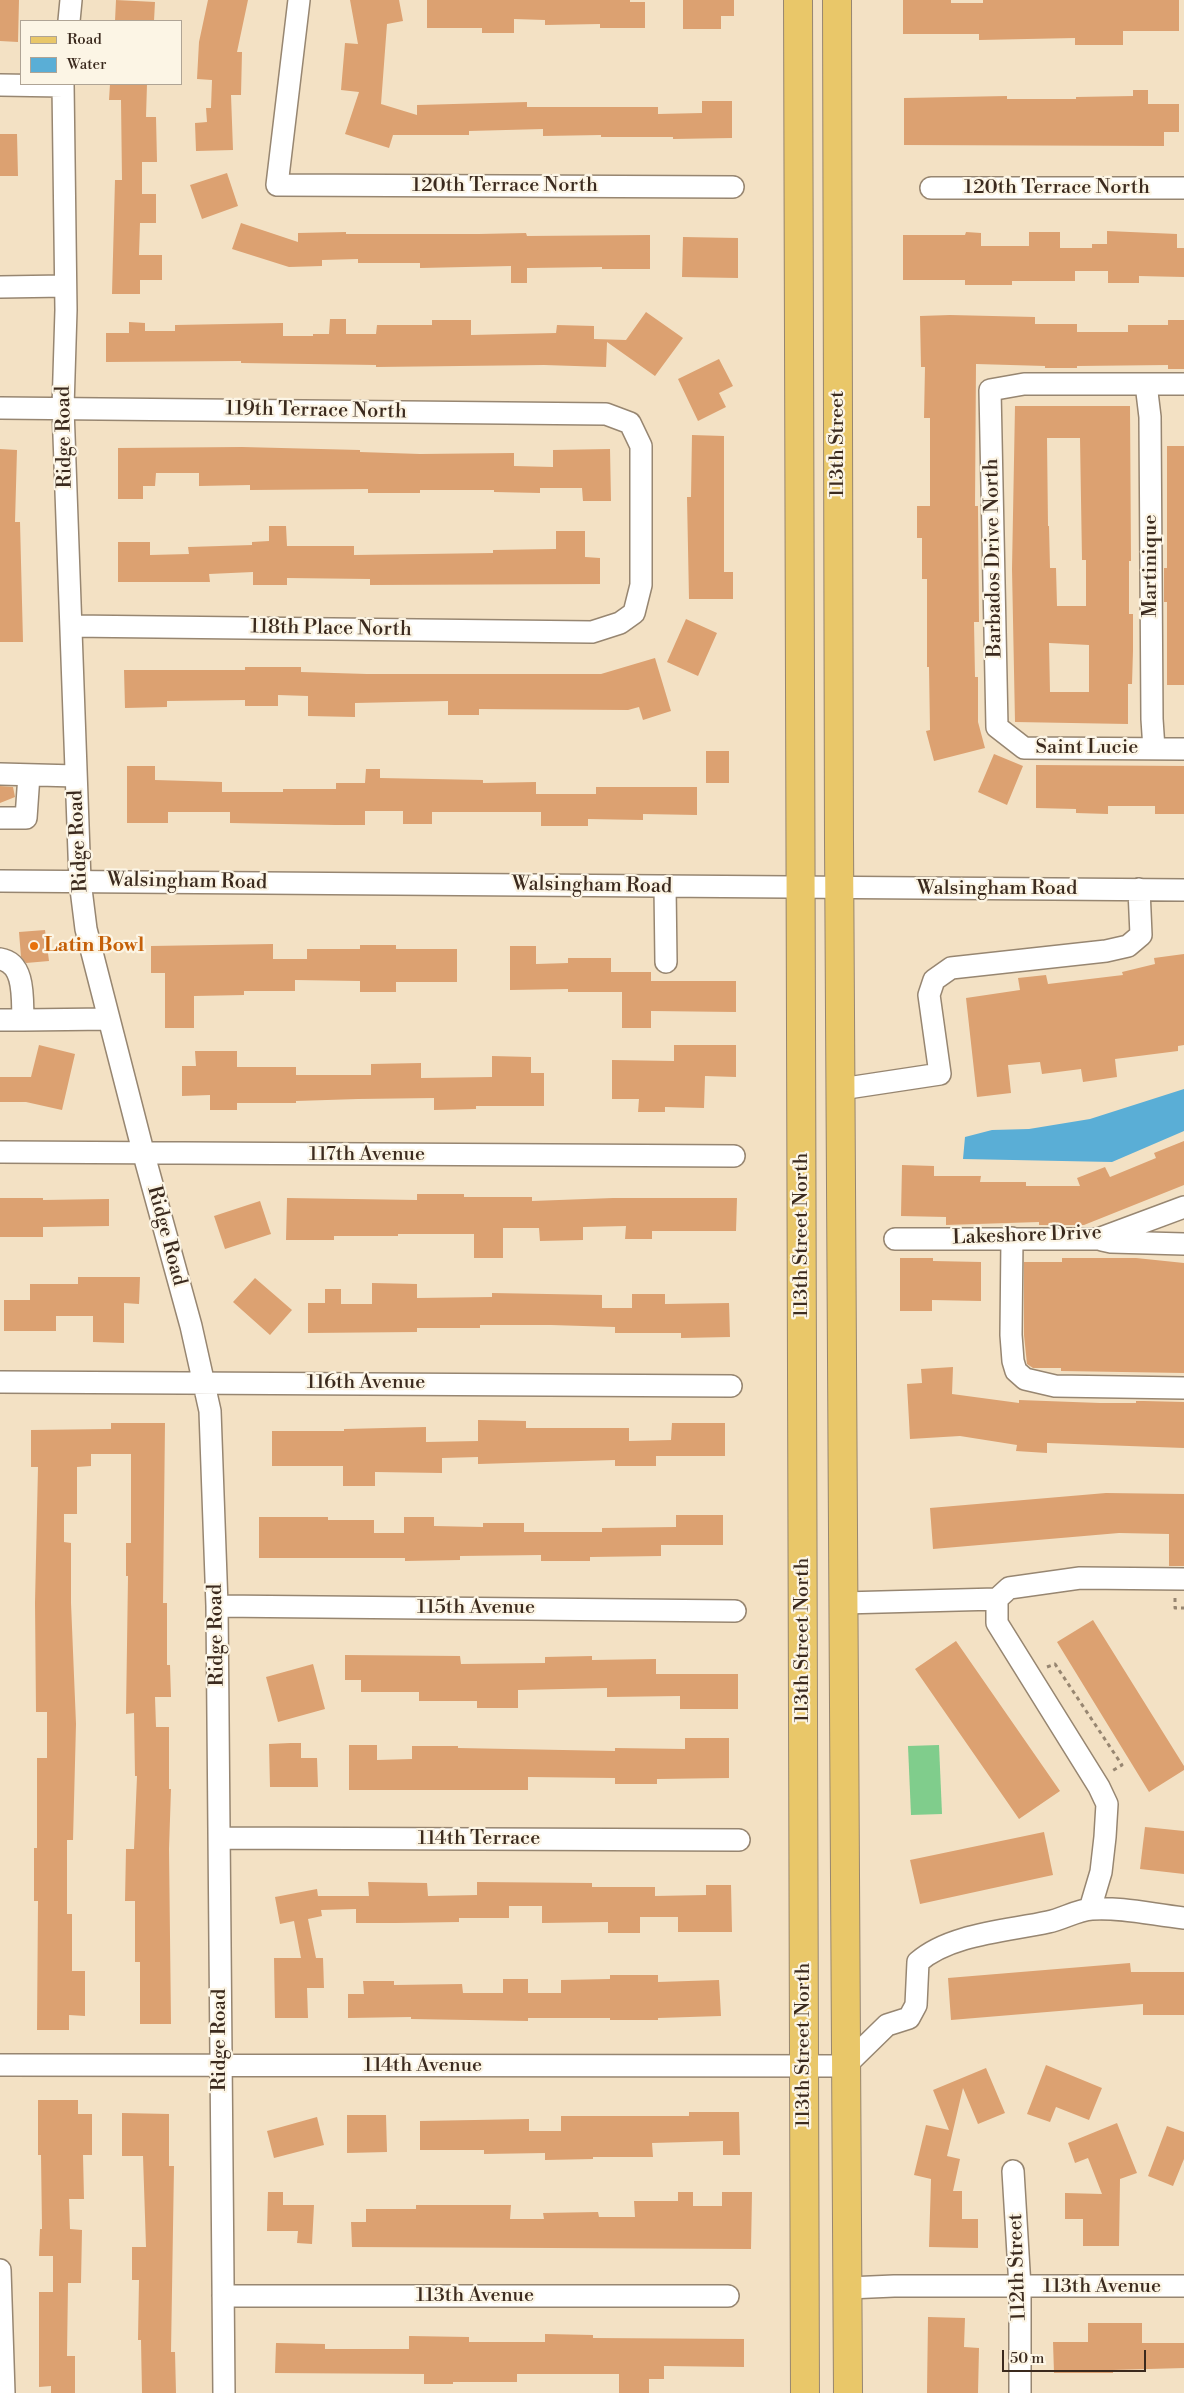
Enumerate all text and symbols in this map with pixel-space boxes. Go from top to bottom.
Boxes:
legend [20,20,182,85]
text: Road [67,30,102,49]
text: Water [67,55,106,74]
street label: 120th Terrace North [412,174,598,198]
street label: 120th Terrace North [964,176,1150,200]
street label: Ridge Road [52,386,78,488]
street label: 113th Street [826,391,850,497]
street label: 119th Terrace North [225,397,407,425]
street label: Barbados Drive North [980,458,1008,658]
street label: Martinique [1139,514,1163,618]
street label: 118th Place North [250,616,412,642]
street label: Saint Lucie [1036,736,1138,760]
street label: Ridge Road [64,789,94,893]
street label: Walsingham Road [107,869,267,895]
street label: Walsingham Road [512,873,672,899]
street label: Walsingham Road [917,877,1077,901]
place label: Latin Bowl [44,934,144,958]
marker: Latin Bowl [28,940,40,952]
street label: 117th Avenue [309,1143,425,1167]
street label: 113th Street North [790,1152,814,1318]
street label: Ridge Road [141,1183,191,1289]
street label: Lakeshore Drive [952,1221,1102,1251]
street label: 116th Avenue [307,1371,425,1395]
street label: 113th Street North [791,1557,815,1723]
street label: Ridge Road [204,1584,230,1686]
street label: 115th Avenue [417,1596,535,1620]
street label: 114th Terrace [418,1827,540,1851]
street label: 113th Street North [792,1962,816,2128]
street label: Ridge Road [208,1989,232,2091]
street label: 114th Avenue [364,2054,482,2078]
street label: 112th Street [1004,2213,1032,2321]
street label: 113th Avenue [1043,2275,1161,2299]
street label: 113th Avenue [416,2284,534,2308]
scale bar [1004,2340,1148,2372]
text: 50 m [1010,2349,1044,2368]

